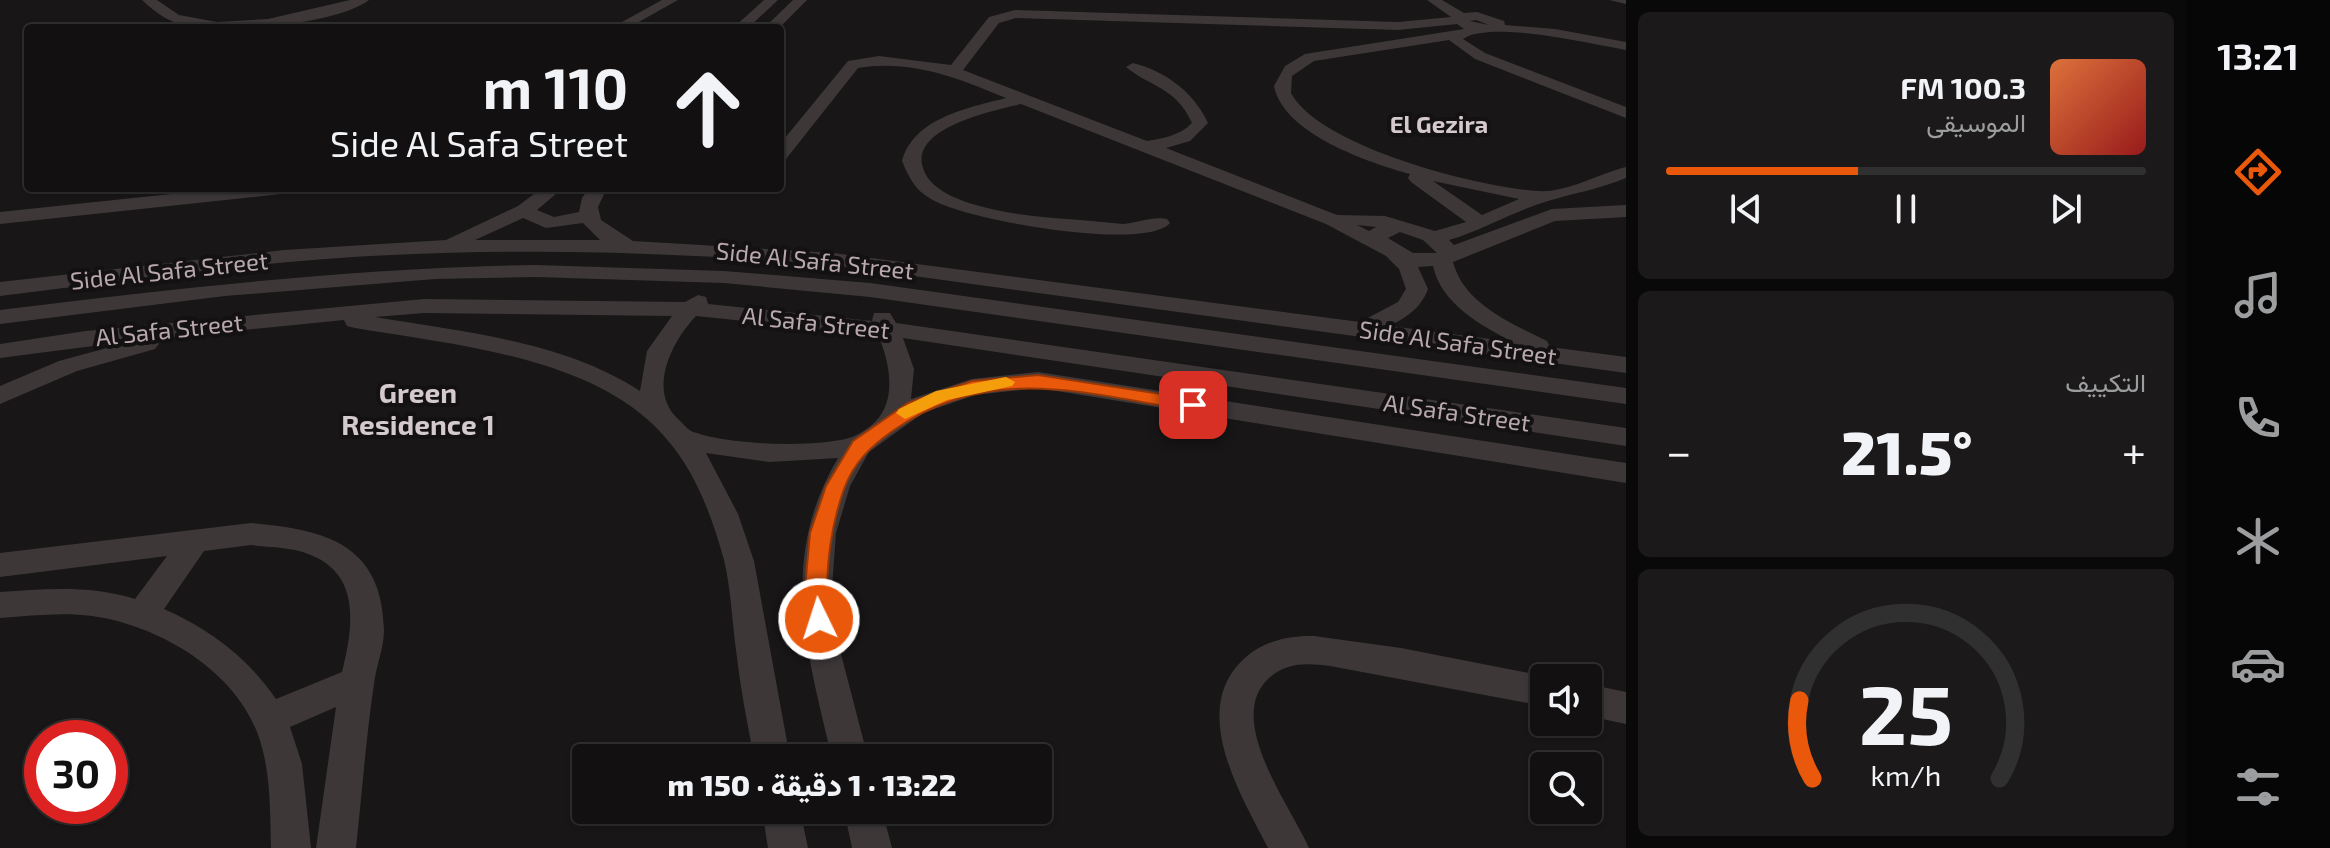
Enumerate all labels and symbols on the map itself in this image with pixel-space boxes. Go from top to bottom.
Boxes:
district label: El Gezira [1390,109,1488,138]
street label: Side Al Safa Street [715,235,915,285]
street label: Side Al Safa Street [69,245,269,295]
street label: Al Safa Street [741,300,891,344]
street label: Al Safa Street [94,307,244,351]
street label: Side Al Safa Street [1358,314,1558,370]
pin [1159,371,1227,439]
district label: Green Residence 1 [341,375,495,441]
street label: Al Safa Street [1382,387,1532,437]
position arrow [777,577,861,661]
speed limit sign: 30 [24,720,128,824]

